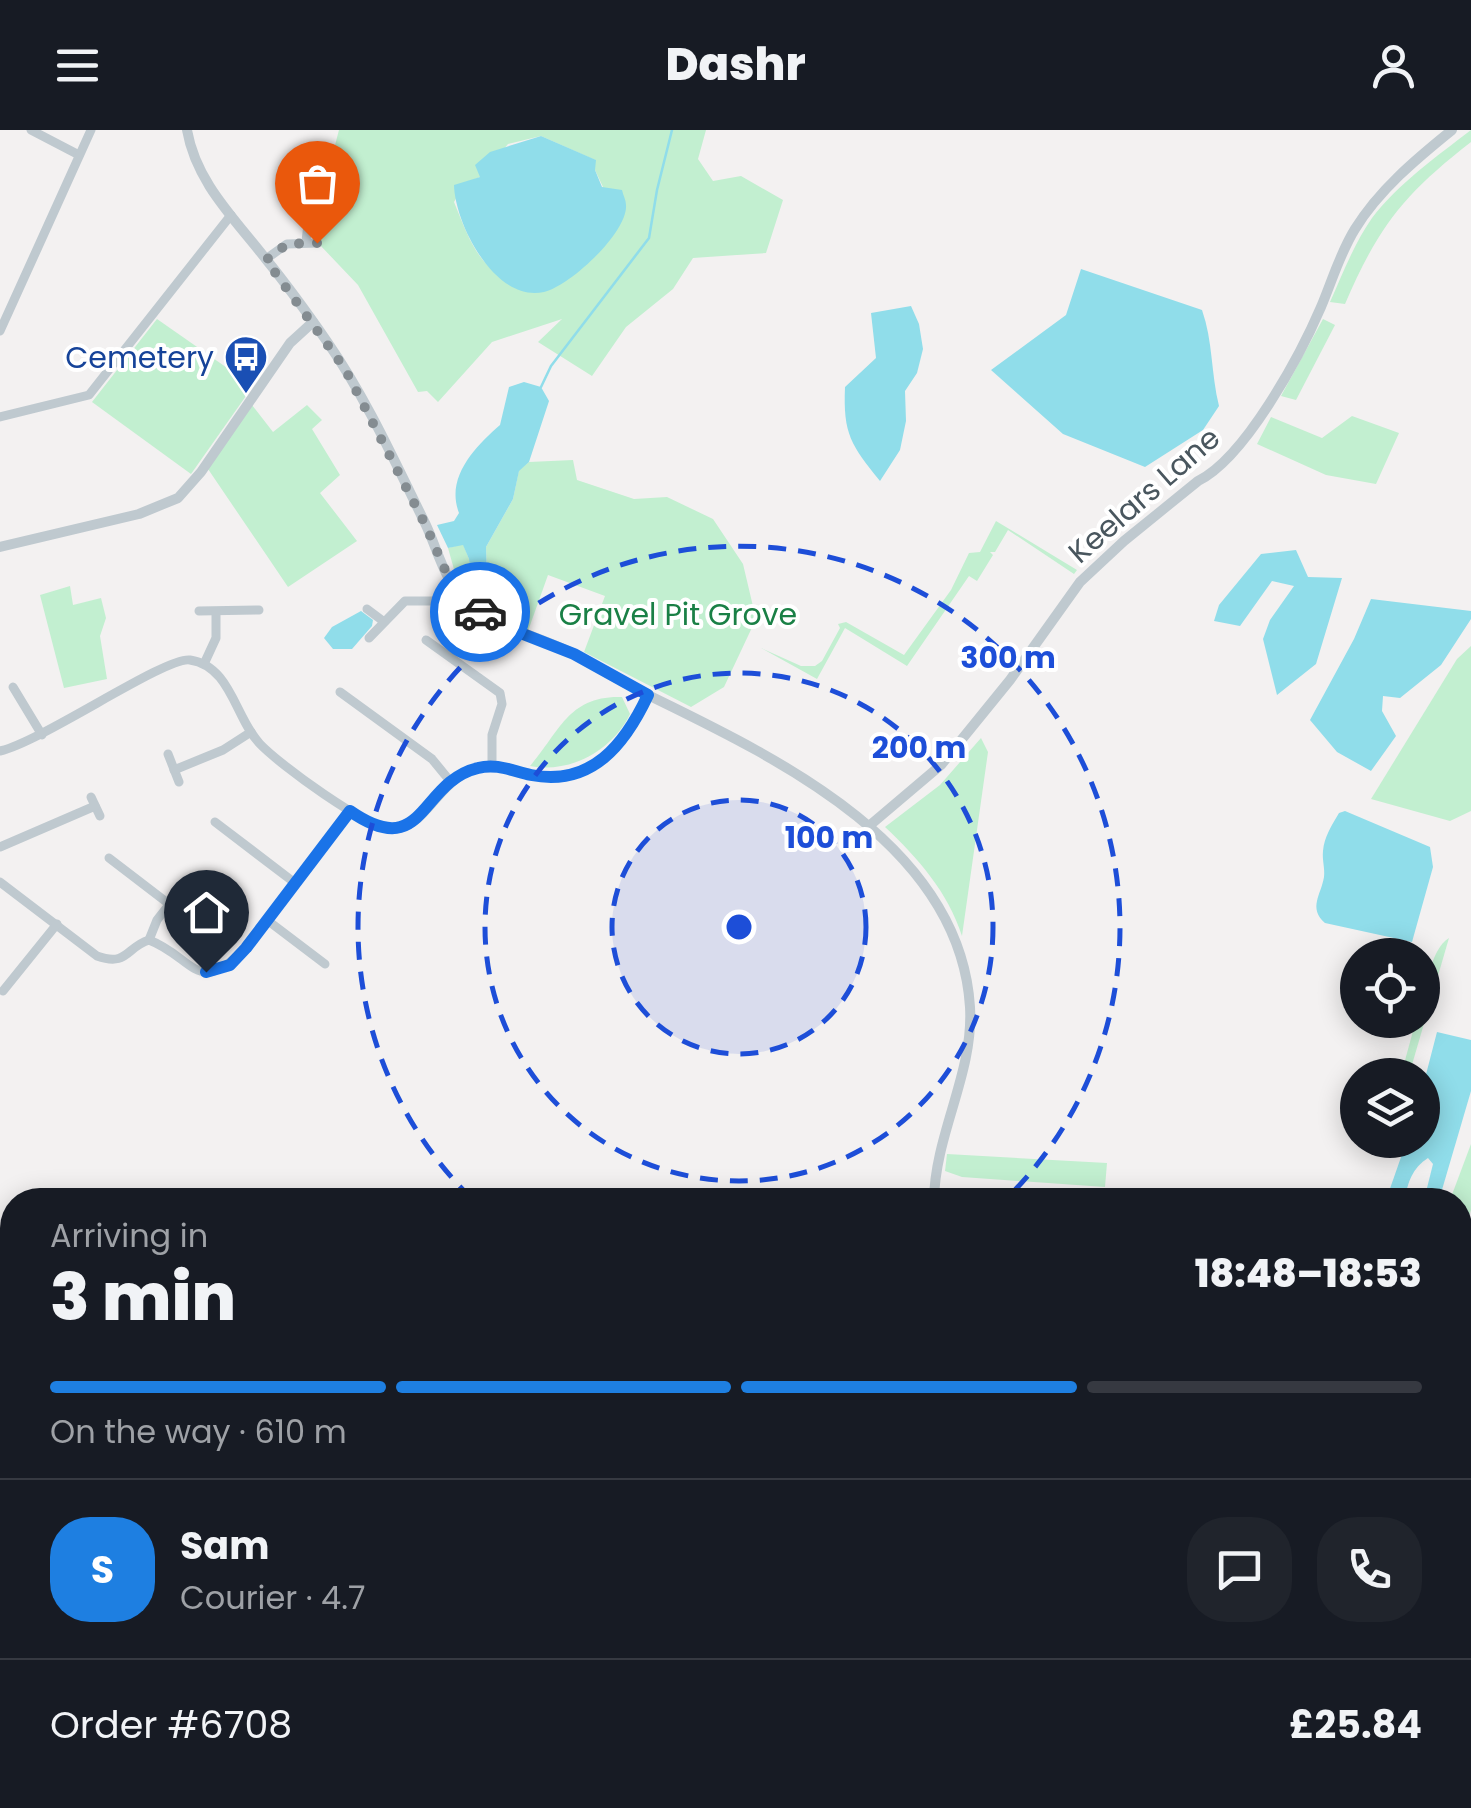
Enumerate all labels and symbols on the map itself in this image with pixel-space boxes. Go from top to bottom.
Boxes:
pin [275,141,360,244]
bus stop icon: Cemetery [223,334,269,395]
place label: Cemetery [65,336,214,379]
street label: Keelars Lane [1059,417,1229,573]
courier [430,562,530,662]
park label: Gravel Pit Grove [559,593,797,636]
text: 300 m [960,636,1056,679]
text: 200 m [872,726,966,769]
text: 100 m [785,816,873,859]
pin [164,870,249,973]
centre of rings [721,909,757,945]

